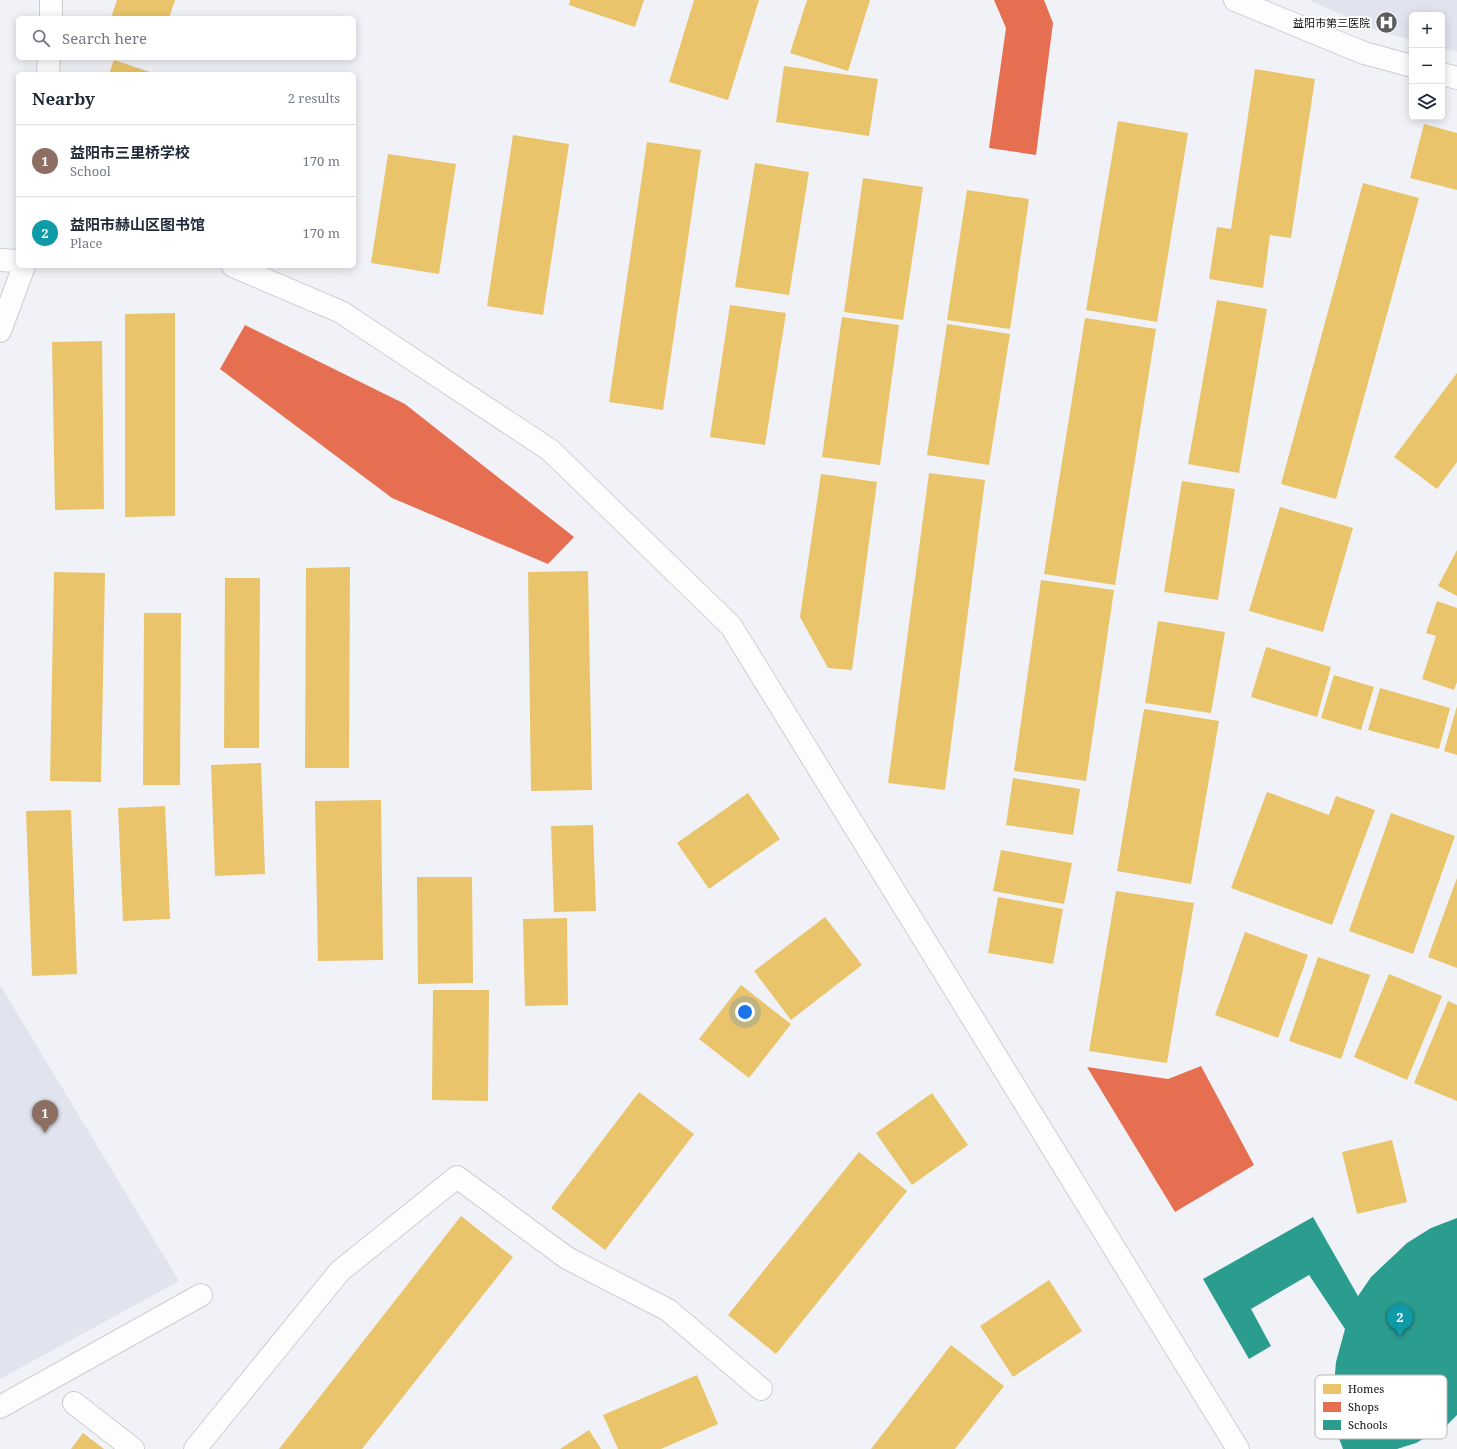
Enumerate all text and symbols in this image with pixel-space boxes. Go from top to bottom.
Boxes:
hospital icon: 益阳市第三医院 [1373,10,1399,36]
map controls [1409,12,1445,120]
button: + [1409,12,1445,48]
place label: 益阳市第三医院 [1293,15,1370,30]
search box [16,16,356,60]
icon: search [30,27,52,49]
text: Search here [62,28,147,48]
button: − [1409,48,1445,84]
button: layers [1409,84,1445,120]
text: Nearby [32,87,95,110]
text: 2 results [288,89,340,107]
text: 益阳市三里桥学校 [70,142,190,162]
text: 1 [41,152,49,170]
text: 170 m [303,152,340,170]
text: School [70,162,111,180]
text: 益阳市赫山区图书馆 [70,214,205,234]
text: 2 [41,224,49,242]
text: 170 m [303,224,340,242]
text: Place [70,234,103,252]
your location [735,1002,755,1022]
pin: 1 [32,1100,58,1133]
pin: 2 [1387,1304,1413,1337]
legend [1315,1375,1447,1439]
text: Homes [1348,1381,1384,1396]
text: Shops [1348,1399,1379,1414]
text: Schools [1348,1417,1387,1432]

